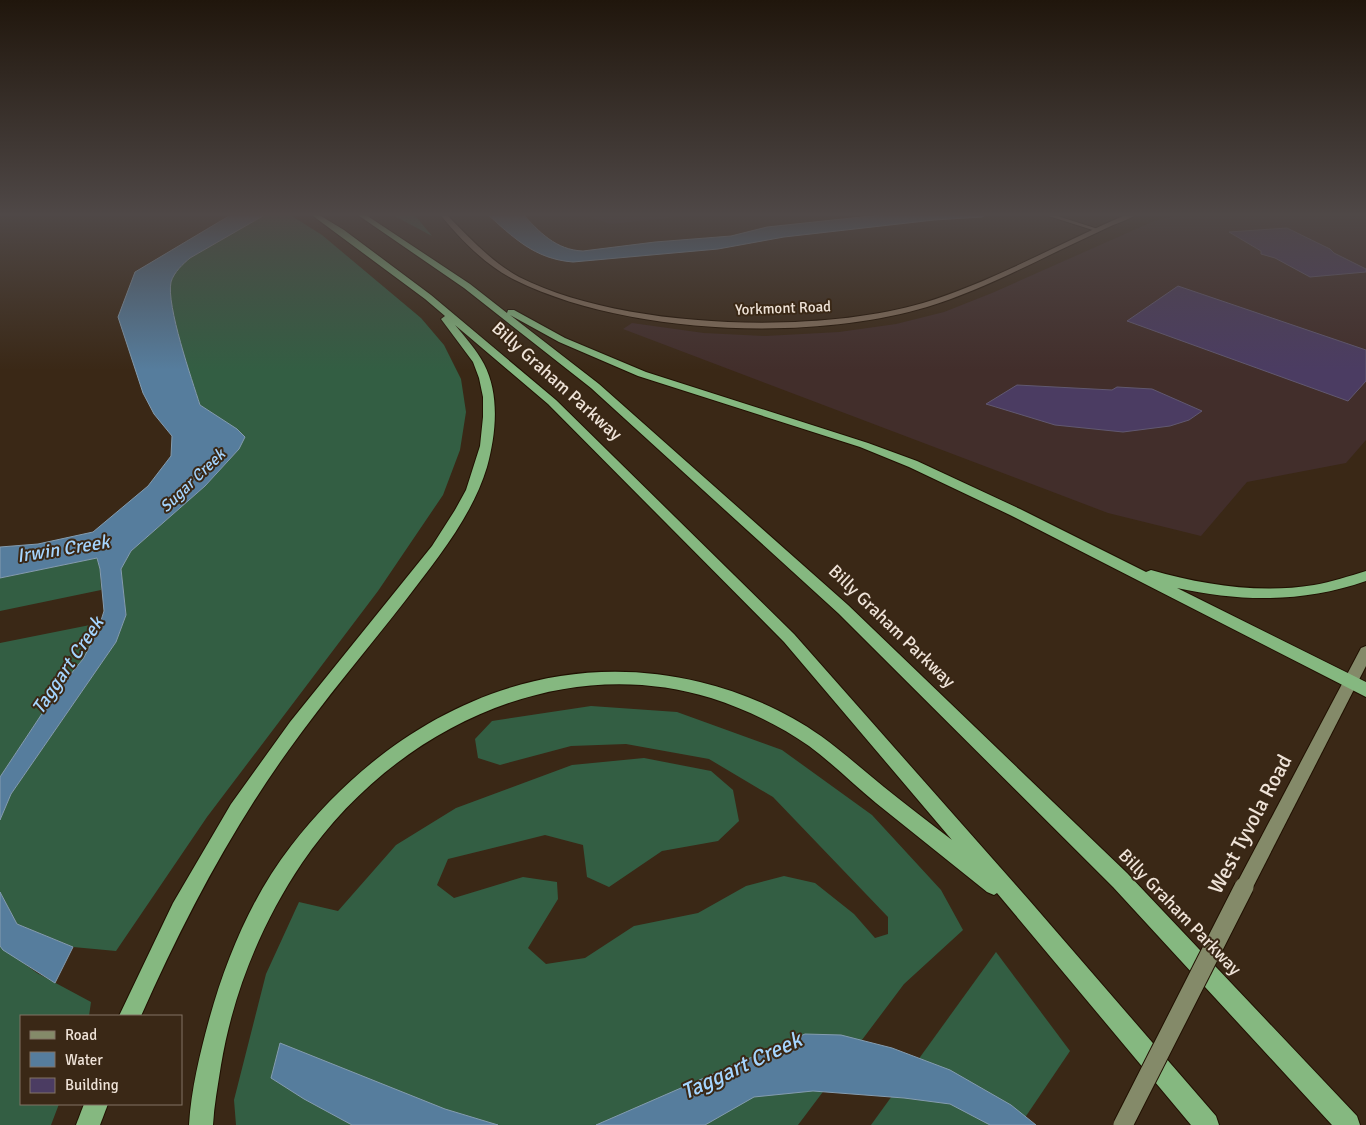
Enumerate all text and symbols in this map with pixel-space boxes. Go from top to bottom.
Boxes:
street label: Yorkmont Road [735,297,831,319]
street label: Billy Graham Parkway [487,317,627,446]
water label: Sugar Creek [156,443,231,517]
water label: Irwin Creek [15,530,113,568]
street label: Billy Graham Parkway [824,560,960,692]
water label: Taggart Creek [27,611,110,719]
street label: West Tyvola Road [1202,750,1298,898]
street label: Billy Graham Parkway [1114,844,1246,980]
legend [20,1015,182,1105]
water label: Taggart Creek [677,1025,808,1105]
text: Road [65,1026,97,1044]
text: Water [65,1051,103,1069]
text: Building [65,1076,119,1094]

